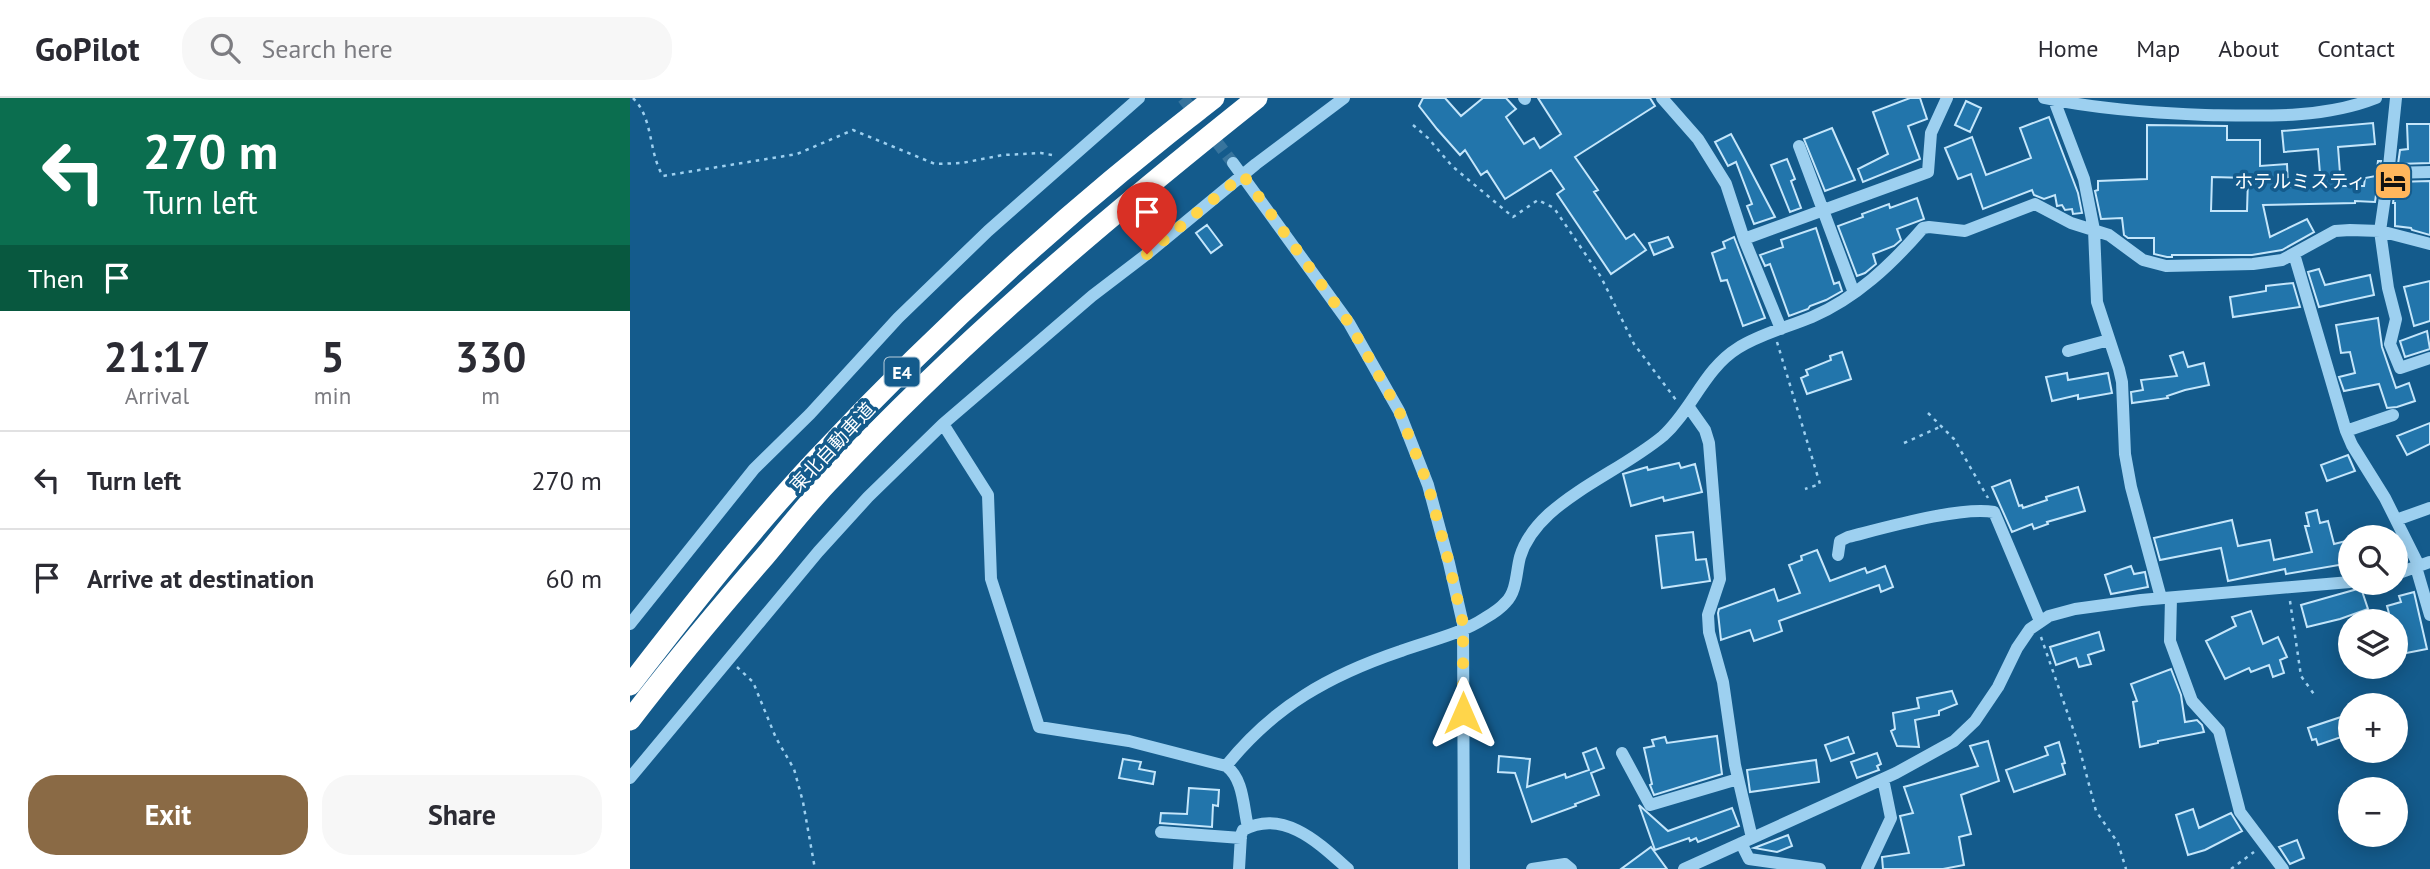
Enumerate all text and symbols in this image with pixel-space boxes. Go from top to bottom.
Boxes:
search box [182,17,672,80]
text: GoPilot [35,27,140,70]
icon: search [206,29,244,67]
text: Search here [262,32,393,65]
text: Home [2038,33,2098,64]
text: Map [2136,33,2180,64]
text: About [2218,33,2279,64]
text: Contact [2317,33,2395,64]
text: 270 m [143,119,278,183]
icon: left [28,126,119,217]
hotel icon: ホテルミスティ [2372,160,2414,202]
place label: ホテルミスティ [2234,169,2366,193]
text: Turn left [143,181,258,223]
pin [1117,182,1177,254]
icon: arrive [1128,193,1166,231]
icon: arrive [98,259,136,297]
text: Then [28,262,84,295]
text: 21:17 [104,329,210,384]
text: 5 [321,329,344,384]
text: 330 [455,329,526,384]
road number: E4 [884,358,920,386]
text: Arrival [125,381,189,410]
text: min [314,381,351,410]
text: m [481,381,500,410]
street label: 東北自動車道 [784,397,880,497]
icon: left [28,461,66,499]
text: Turn left [87,464,181,497]
text: 270 m [531,464,602,497]
map controls [2338,525,2408,847]
button: search [2338,525,2408,595]
icon: arrive [28,559,66,597]
text: Arrive at destination [87,562,314,595]
text: 60 m [546,562,602,595]
button: layers [2338,609,2408,679]
position arrow [1426,676,1500,750]
button: + [2338,693,2408,763]
button: Exit [28,775,308,855]
button: Share [322,775,602,855]
button: − [2338,777,2408,847]

